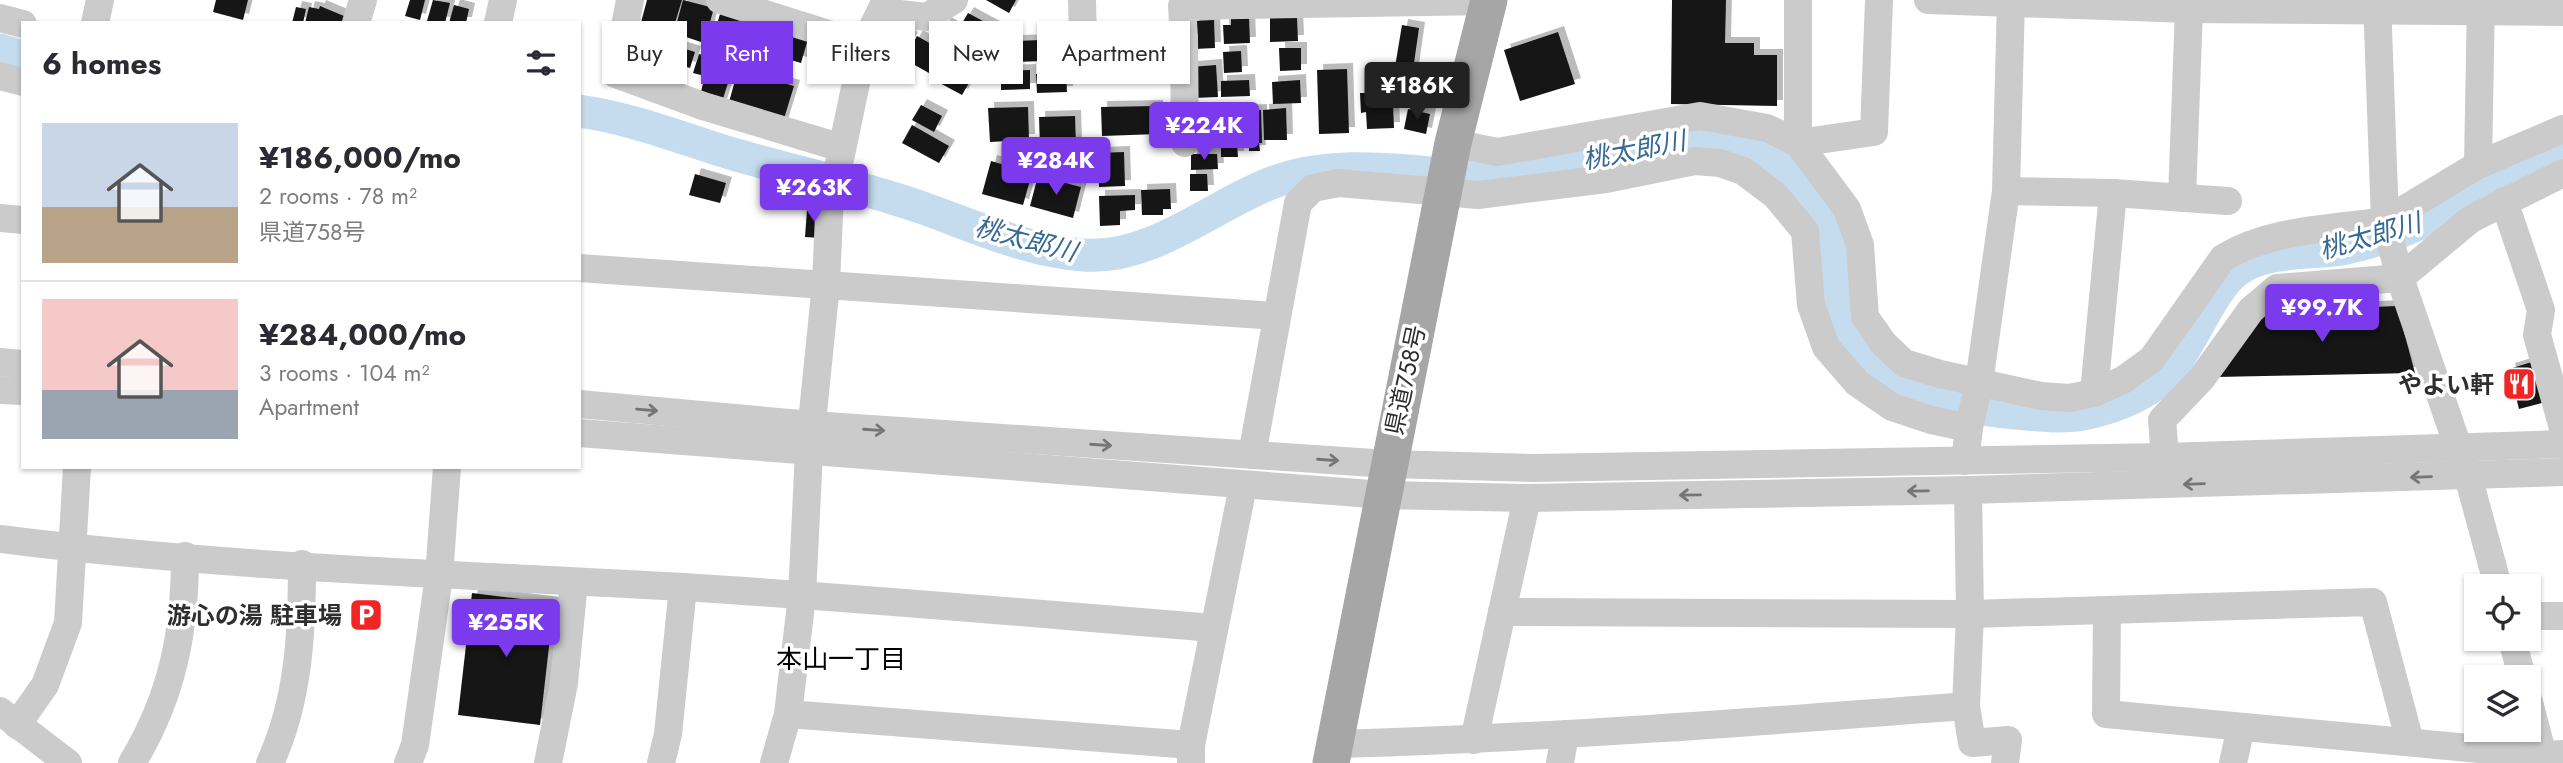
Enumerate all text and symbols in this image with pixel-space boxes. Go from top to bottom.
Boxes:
chip: Buy [602,21,687,84]
chip: Rent [701,21,793,84]
chip: Filters [807,21,915,84]
chip: New [929,21,1023,84]
chip: Apartment [1037,21,1190,84]
text: 6 homes [42,42,161,85]
icon: filters [522,44,560,82]
pin: ¥186K [1368,62,1466,122]
text: ¥186K [1381,68,1453,102]
pin: ¥224K [1155,102,1253,162]
text: ¥224K [1165,108,1243,142]
water label: 桃太郎川 [1579,121,1692,179]
text: ¥186,000/mo [259,136,461,179]
pin: ¥284K [1007,138,1105,197]
text: ¥284K [1017,143,1095,177]
icon: home [98,151,182,235]
pin: ¥263K [765,164,863,224]
text: ¥263K [776,170,852,204]
text: 2 rooms · 78 m² [259,179,417,213]
water label: 桃太郎川 [2315,203,2428,269]
water label: 桃太郎川 [971,207,1084,272]
text: 県道758号 [259,215,366,249]
pin: ¥99.7K [2265,284,2379,344]
text: ¥99.7K [2281,290,2363,324]
text: ¥284,000/mo [259,313,466,356]
street label: 県道758号 [1376,322,1434,438]
icon: home [98,327,182,411]
text: 3 rooms · 104 m² [259,356,429,390]
restaurant icon: やよい軒 [2500,365,2538,403]
place label: やよい軒 [2398,367,2494,402]
text: Apartment [259,390,359,424]
one-way arrow [635,404,658,417]
one-way arrow [862,423,885,436]
one-way arrow [1089,439,1112,452]
one-way arrow [1316,454,1339,467]
one-way arrow [2410,470,2433,484]
one-way arrow [2183,478,2206,491]
one-way arrow [1906,484,1929,498]
one-way arrow [1679,488,1702,502]
map controls [2464,574,2541,742]
button: locate [2464,574,2541,651]
parking icon: 游心の湯 駐車場 [347,596,385,634]
place label: 游心の湯 駐車場 [167,598,342,633]
pin: ¥255K [457,600,555,659]
text: ¥255K [468,605,544,639]
district label: 本山一丁目 [776,640,906,678]
button: layers [2464,665,2541,742]

